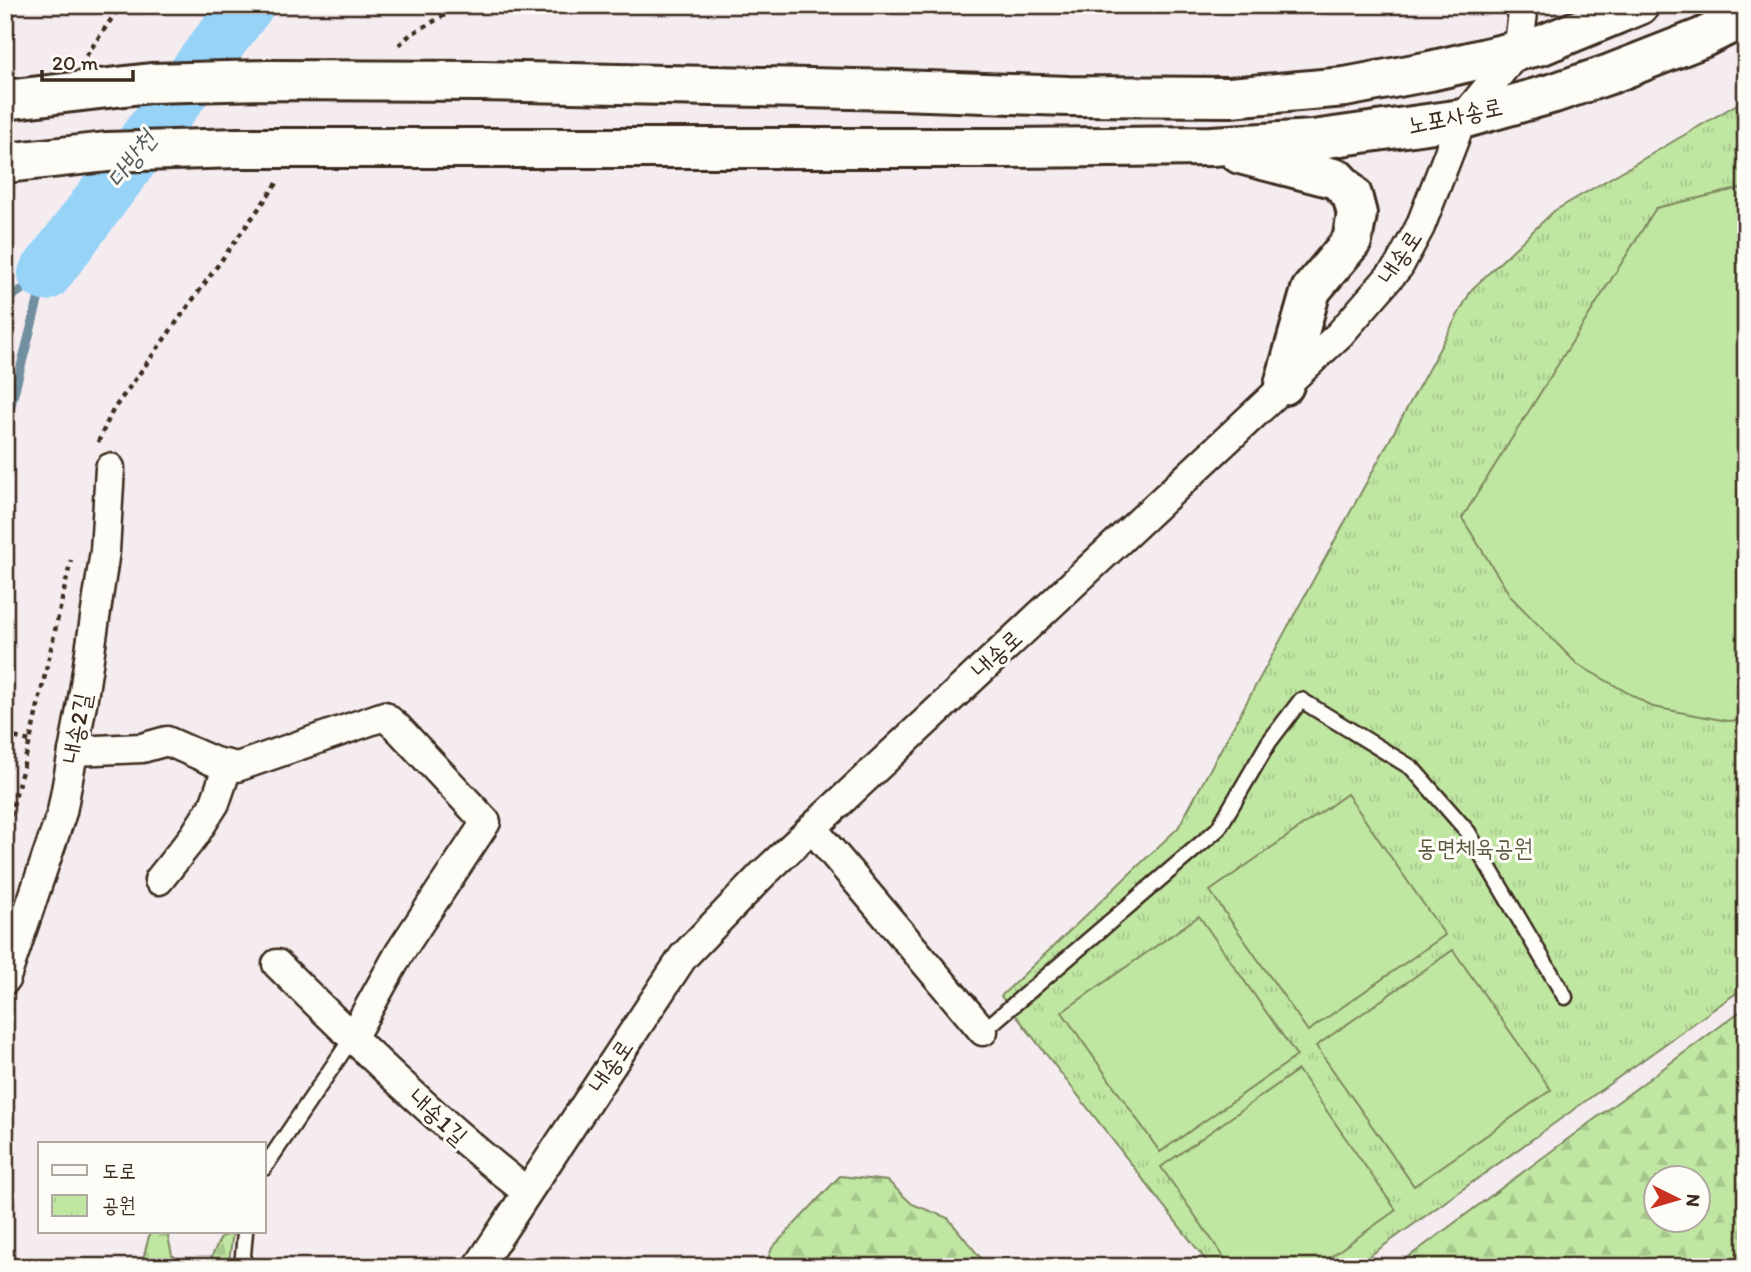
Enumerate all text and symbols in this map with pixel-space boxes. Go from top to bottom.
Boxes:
scale bar [42,38,133,82]
text: 20 m [52,50,99,75]
street label: 노포사송로 [1405,91,1505,140]
water label: 다방천 [99,122,165,194]
street label: 내송로 [1372,225,1428,289]
street label: 내송로 [966,623,1028,684]
street label: 내송2길 [56,691,97,765]
park label: 동면체육공원 [1417,833,1533,862]
street label: 내송로 [582,1034,639,1098]
street label: 내송1길 [403,1083,474,1151]
legend [38,1142,266,1234]
text: 도로 [102,1158,136,1183]
north arrow [1642,1164,1712,1234]
text: 공원 [102,1192,136,1217]
text: N [1681,1193,1705,1208]

